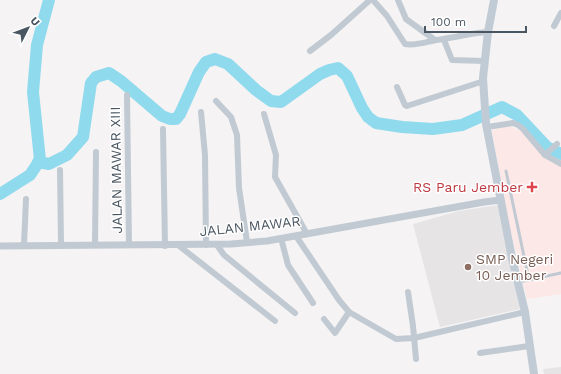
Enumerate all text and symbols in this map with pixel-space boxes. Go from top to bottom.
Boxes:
north arrow [8,8,48,48]
scale bar [425,8,526,34]
text: U [28,14,43,29]
text: 100 m [431,15,466,29]
street label: JALAN MAWAR XIII [107,106,125,234]
place label: RS Paru Jember [413,179,523,195]
marker: RS Paru Jember [526,181,538,193]
street label: JALAN MAWAR [199,213,301,239]
place label: SMP Negeri 10 Jember [476,251,553,283]
marker: SMP Negeri 10 Jember [463,262,473,272]

